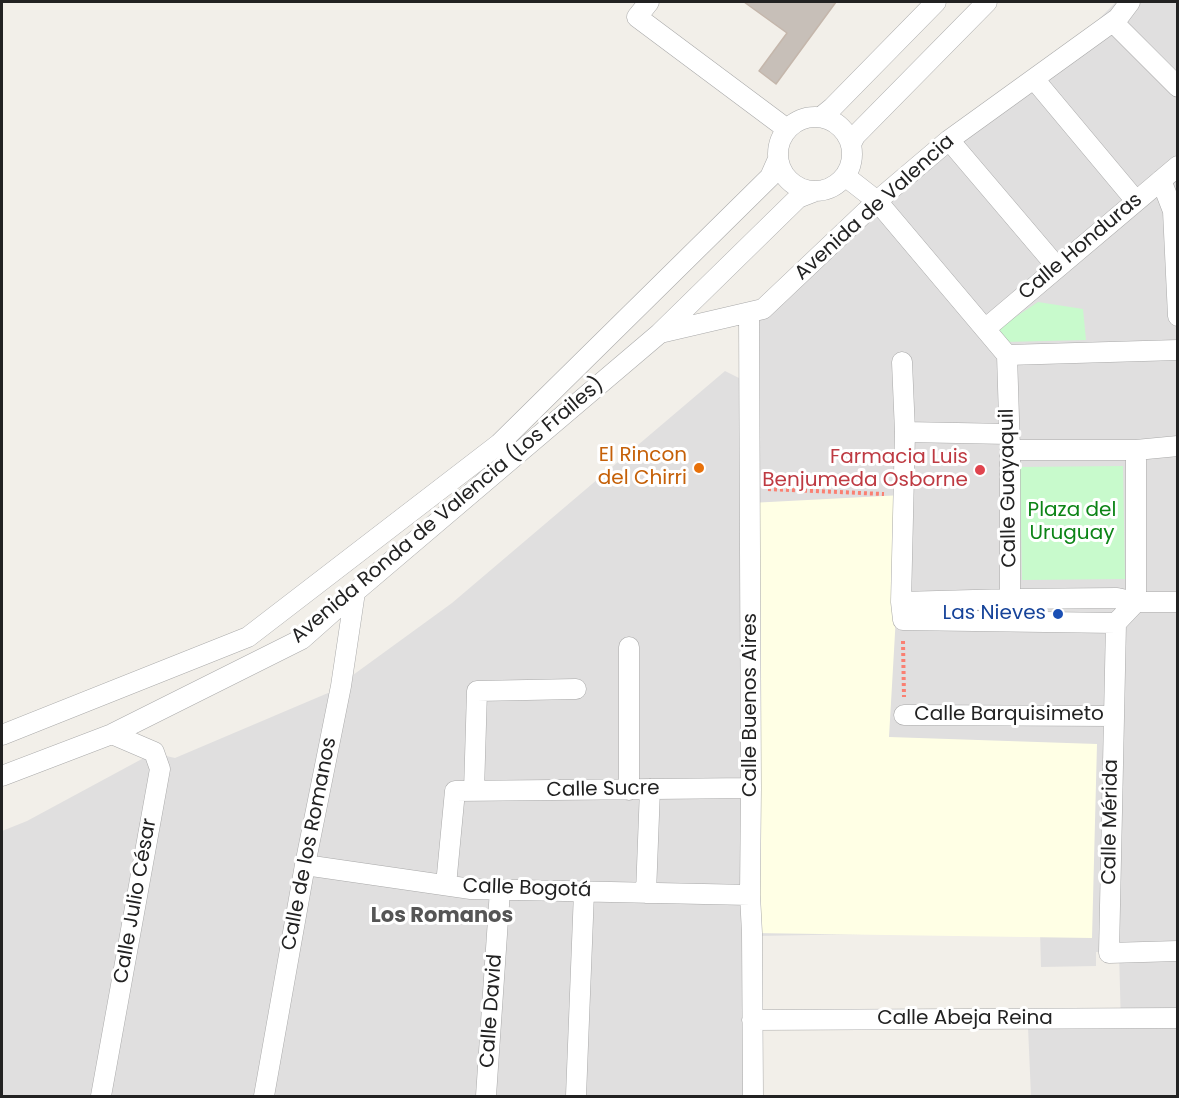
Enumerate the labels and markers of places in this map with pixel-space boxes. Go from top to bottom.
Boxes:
place label: El Rincon del Chirri [598,444,687,491]
place label: Farmacia Luis Benjumeda Osborne [762,446,968,493]
marker: El Rincon del Chirri [692,461,706,475]
marker: Farmacia Luis Benjumeda Osborne [973,463,987,477]
place label: Las Nieves [943,602,1046,626]
marker: Las Nieves [1051,607,1065,621]

